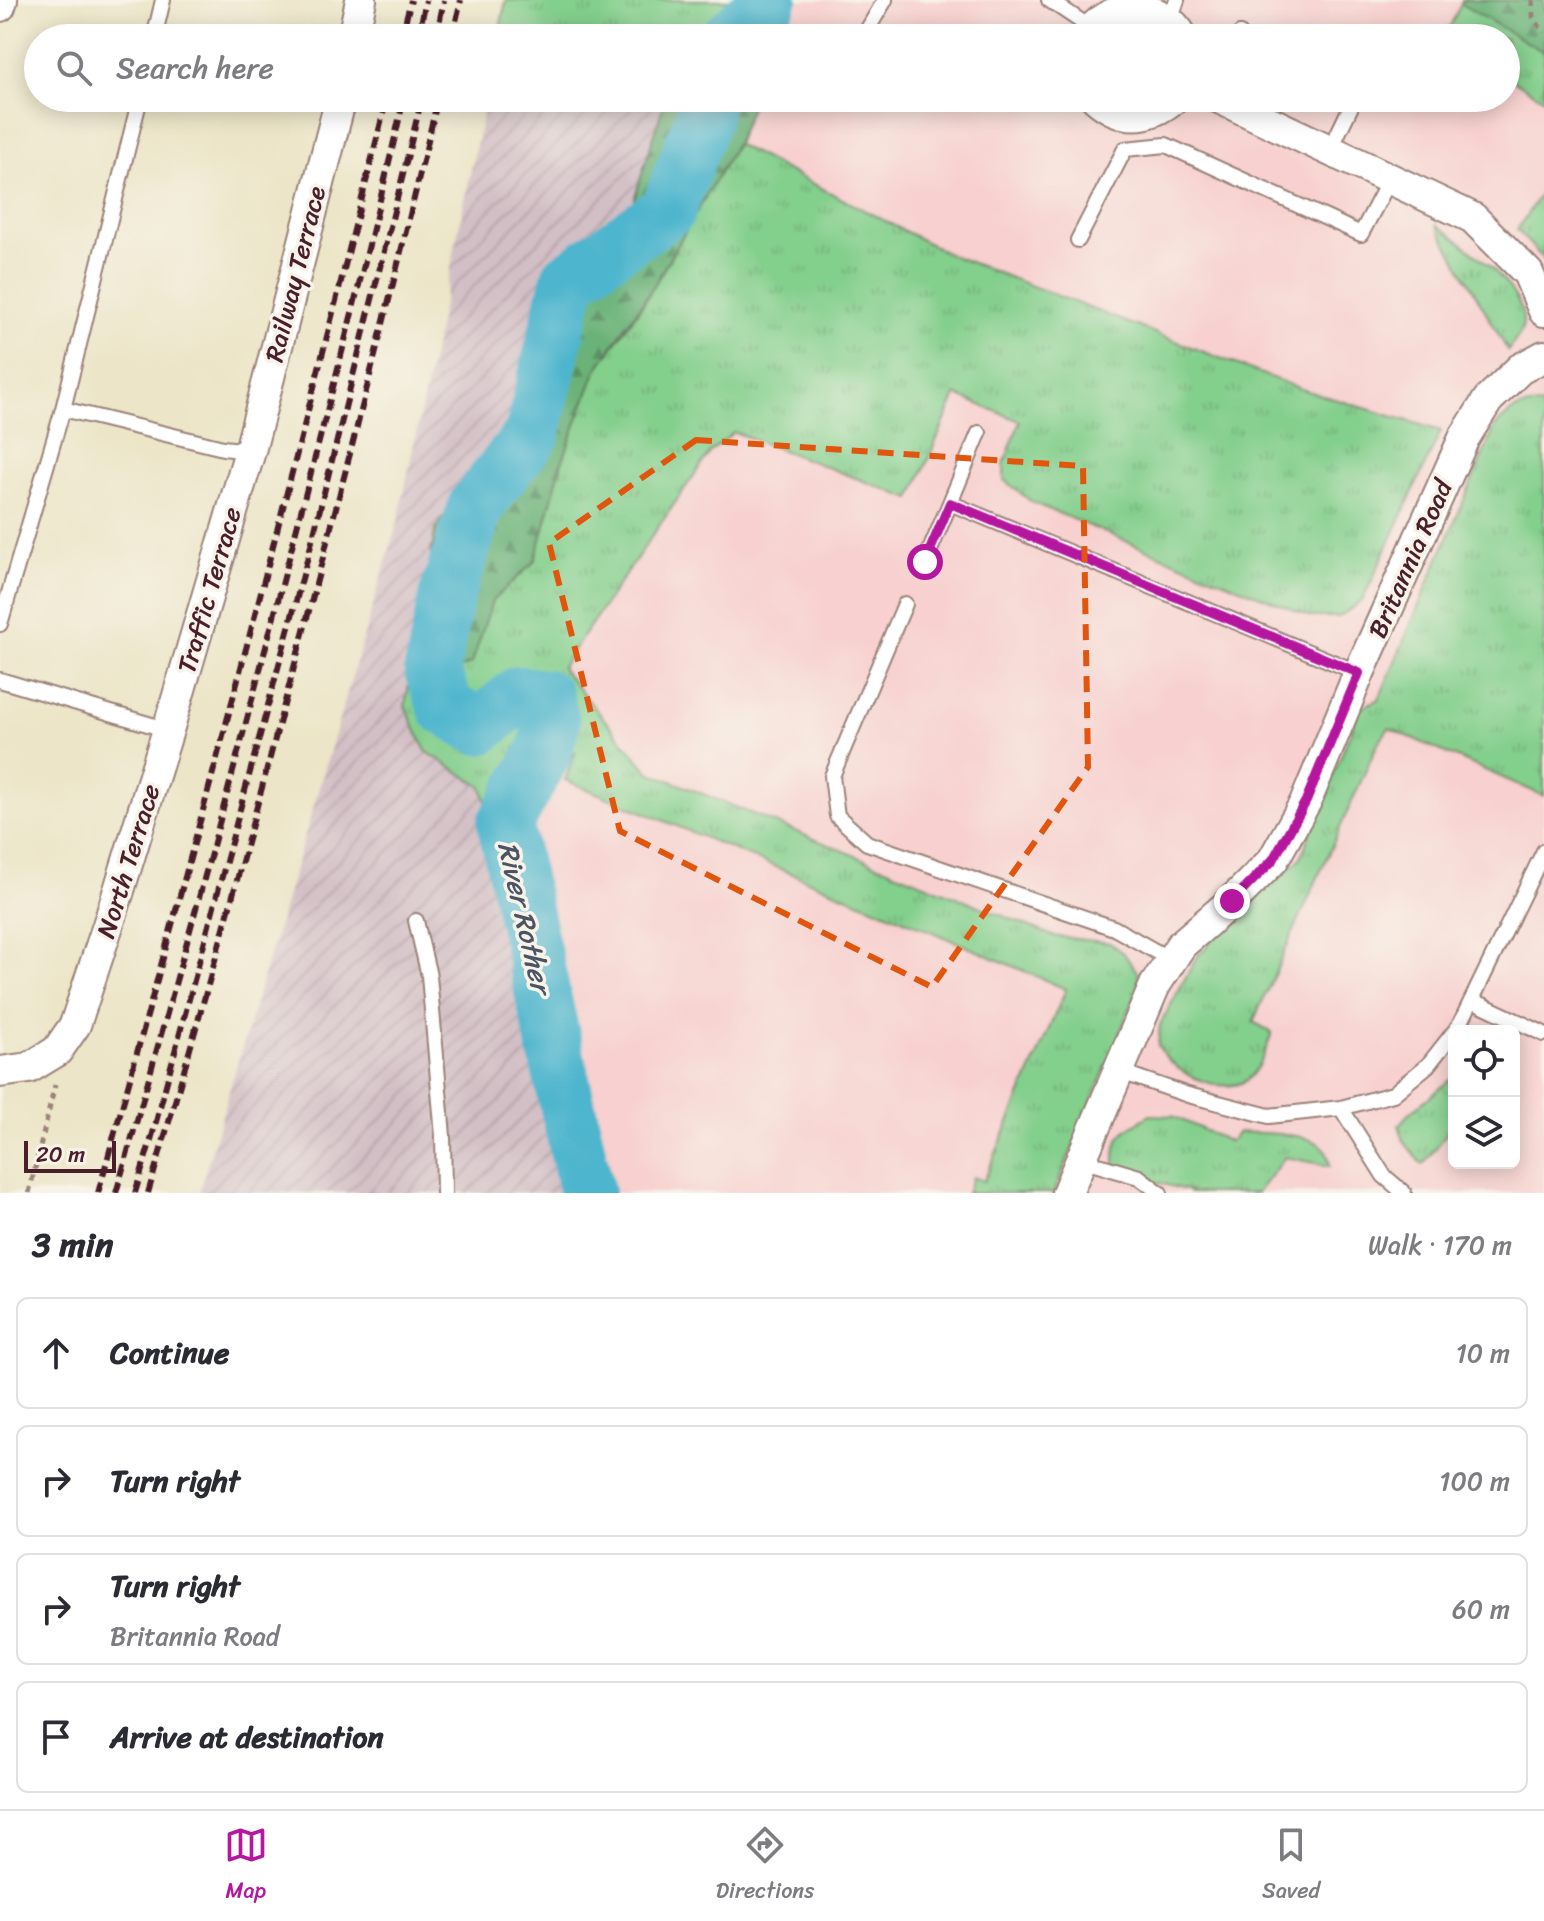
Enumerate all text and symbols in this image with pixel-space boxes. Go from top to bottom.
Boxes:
search box [24,24,1520,112]
text: Search here [116,41,274,95]
icon: search [52,46,96,90]
street label: Railway Terrace [251,181,339,367]
street label: Britannia Road [1355,470,1466,646]
street label: Traffic Terrace [163,501,255,679]
route start [907,544,943,580]
street label: North Terrace [83,778,173,944]
water label: River Rother [483,837,567,1003]
route end [1214,883,1250,919]
map controls [1448,1025,1520,1169]
button: locate [1448,1025,1520,1097]
button: layers [1448,1097,1520,1169]
text: 20 m [36,1135,85,1174]
scale bar [24,1137,116,1173]
text: 3 min [32,1215,113,1275]
text: Walk · 170 m [1368,1222,1512,1268]
text: Continue [110,1326,229,1380]
text: 10 m [1456,1330,1510,1376]
icon: ahead [34,1331,78,1375]
text: Turn right [110,1454,240,1508]
text: 100 m [1439,1458,1510,1504]
icon: right [34,1459,78,1503]
text: Turn right [110,1559,240,1613]
text: 60 m [1452,1586,1510,1632]
icon: right [34,1587,78,1631]
text: Britannia Road [110,1613,280,1659]
text: Arrive at destination [110,1710,384,1764]
icon: arrive [34,1715,78,1759]
tab: Map [224,1823,268,1910]
tab: Directions [716,1823,814,1910]
tab: Saved [1262,1823,1320,1910]

